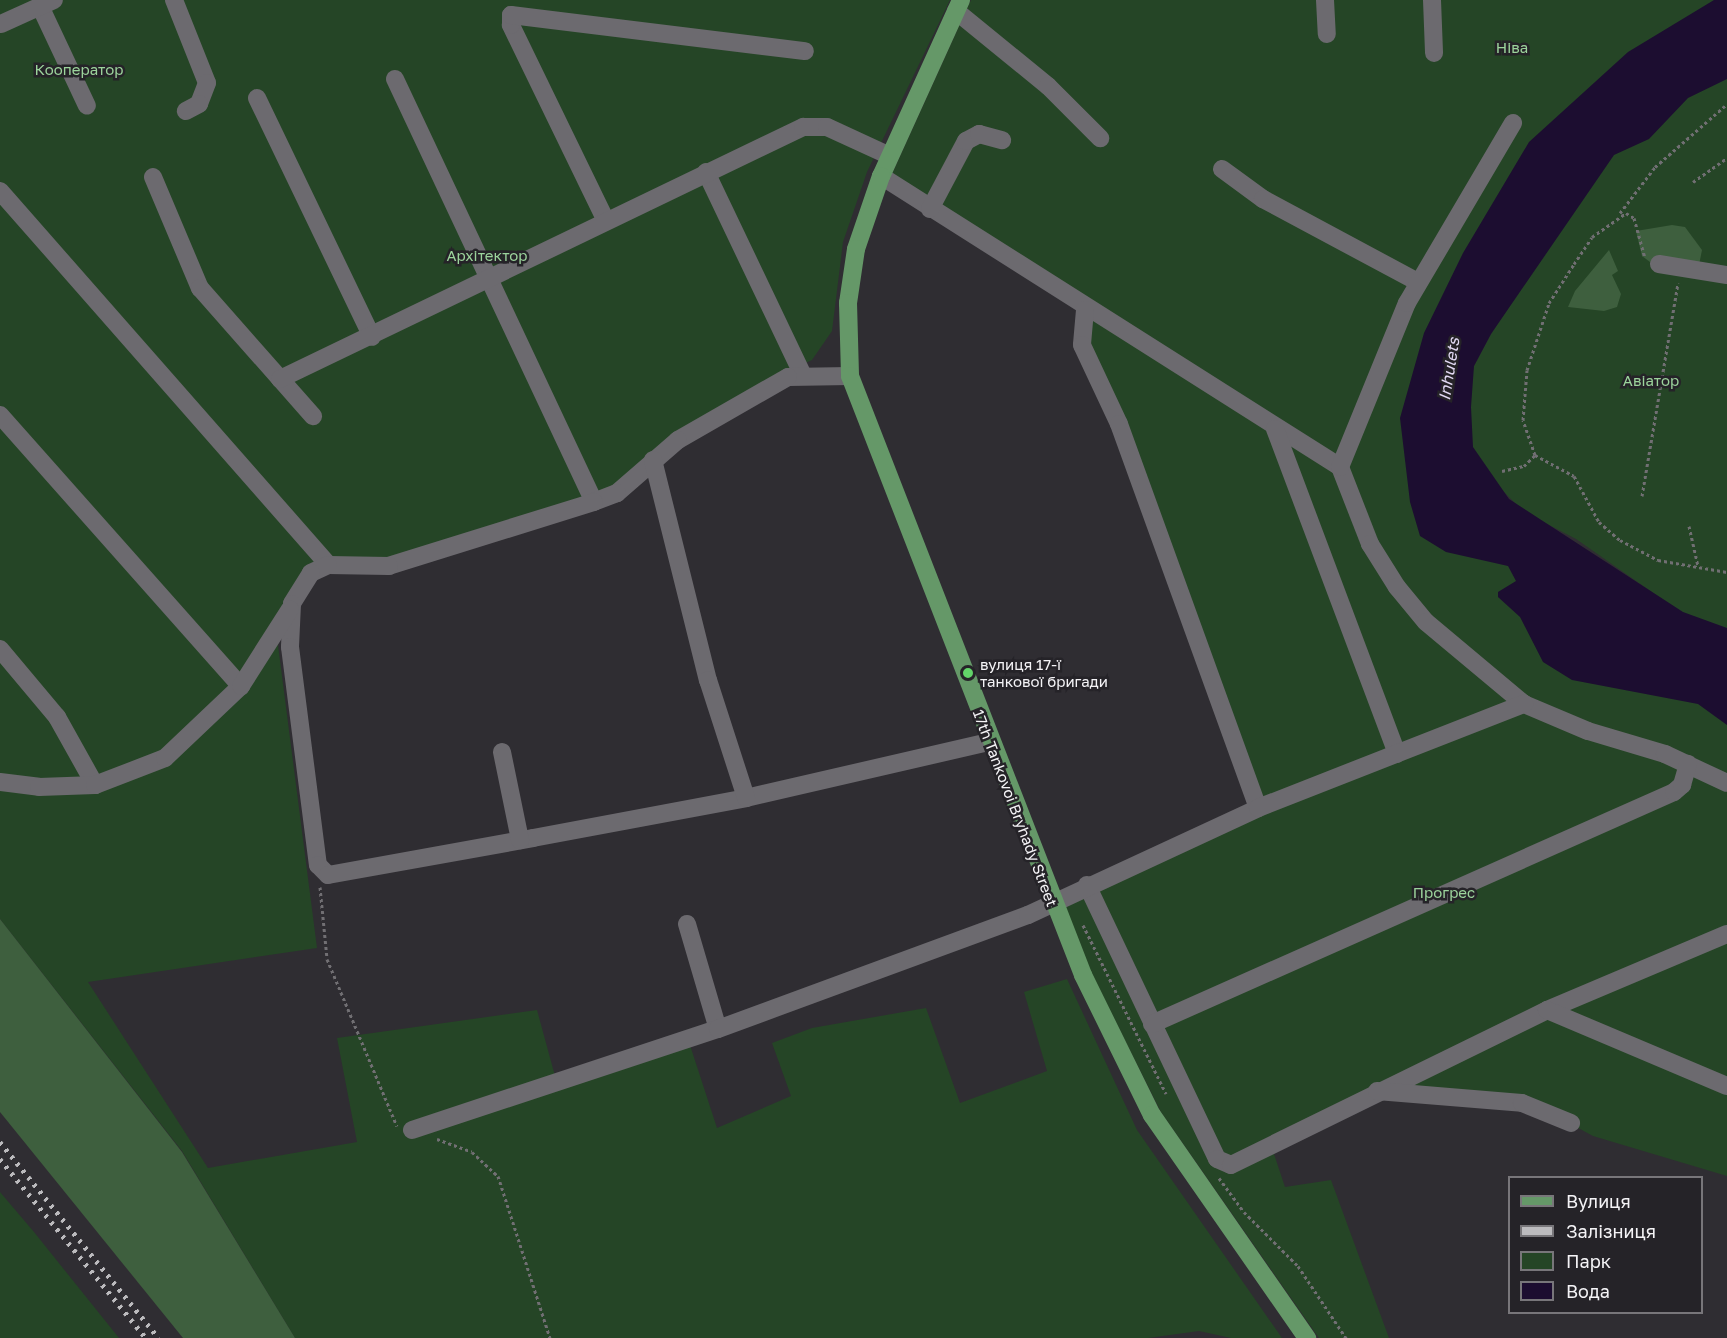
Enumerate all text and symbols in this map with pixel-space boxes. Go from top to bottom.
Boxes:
park label: Ніва [1496,39,1528,57]
park label: Кооператор [35,61,123,79]
park label: Архітектор [446,247,528,265]
water label: Inhulets [1435,336,1463,402]
park label: Авіатор [1623,372,1679,390]
place label: вулиця 17-ї танкової бригади [980,655,1108,690]
marker: вулиця 17-ї танкової бригади [961,666,975,680]
street label: 17th Tankovoi Bryhady Street [969,707,1061,909]
park label: Прогрес [1413,884,1475,902]
legend [1508,1176,1703,1314]
text: Вулиця [1566,1190,1631,1212]
text: Залізниця [1566,1220,1656,1242]
text: Парк [1566,1250,1611,1272]
text: Вода [1566,1280,1610,1302]

